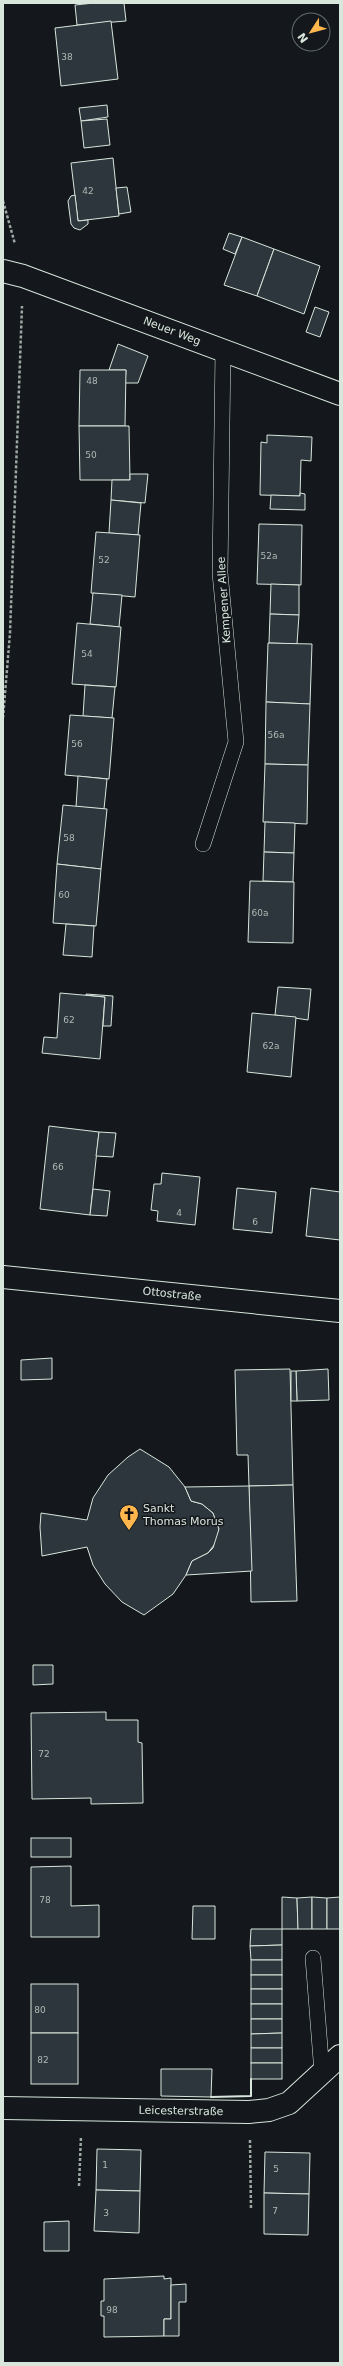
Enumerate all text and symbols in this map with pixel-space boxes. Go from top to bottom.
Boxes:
north arrow [291,12,331,52]
text: N [295,30,311,45]
house number: 38 [61,52,73,62]
house number: 42 [82,186,94,196]
street label: Neuer Weg [141,314,203,348]
house number: 48 [86,376,98,386]
house number: 50 [85,450,97,460]
house number: 52a [261,551,277,561]
house number: 52 [98,555,110,565]
street label: Kempener Allee [214,556,234,644]
house number: 54 [81,649,93,659]
house number: 56a [268,730,284,740]
house number: 56 [71,739,83,749]
house number: 58 [63,833,75,843]
house number: 60 [58,890,70,900]
house number: 60a [252,908,268,918]
house number: 62 [63,1015,75,1025]
house number: 62a [263,1041,279,1051]
house number: 66 [52,1162,64,1172]
house number: 4 [176,1208,182,1218]
house number: 6 [252,1217,258,1227]
street label: Ottostraße [142,1284,202,1304]
place label: Sankt Thomas Morus [142,1502,224,1528]
church icon: Sankt Thomas Morus [118,1503,140,1531]
house number: 72 [38,1749,50,1759]
house number: 78 [39,1895,51,1905]
house number: 80 [34,2005,46,2015]
house number: 82 [37,2055,49,2065]
street label: Leicesterstraße [138,2104,224,2118]
house number: 1 [102,2160,108,2170]
house number: 5 [273,2164,279,2174]
house number: 7 [272,2206,278,2216]
house number: 3 [103,2208,109,2218]
house number: 98 [106,2305,118,2315]

